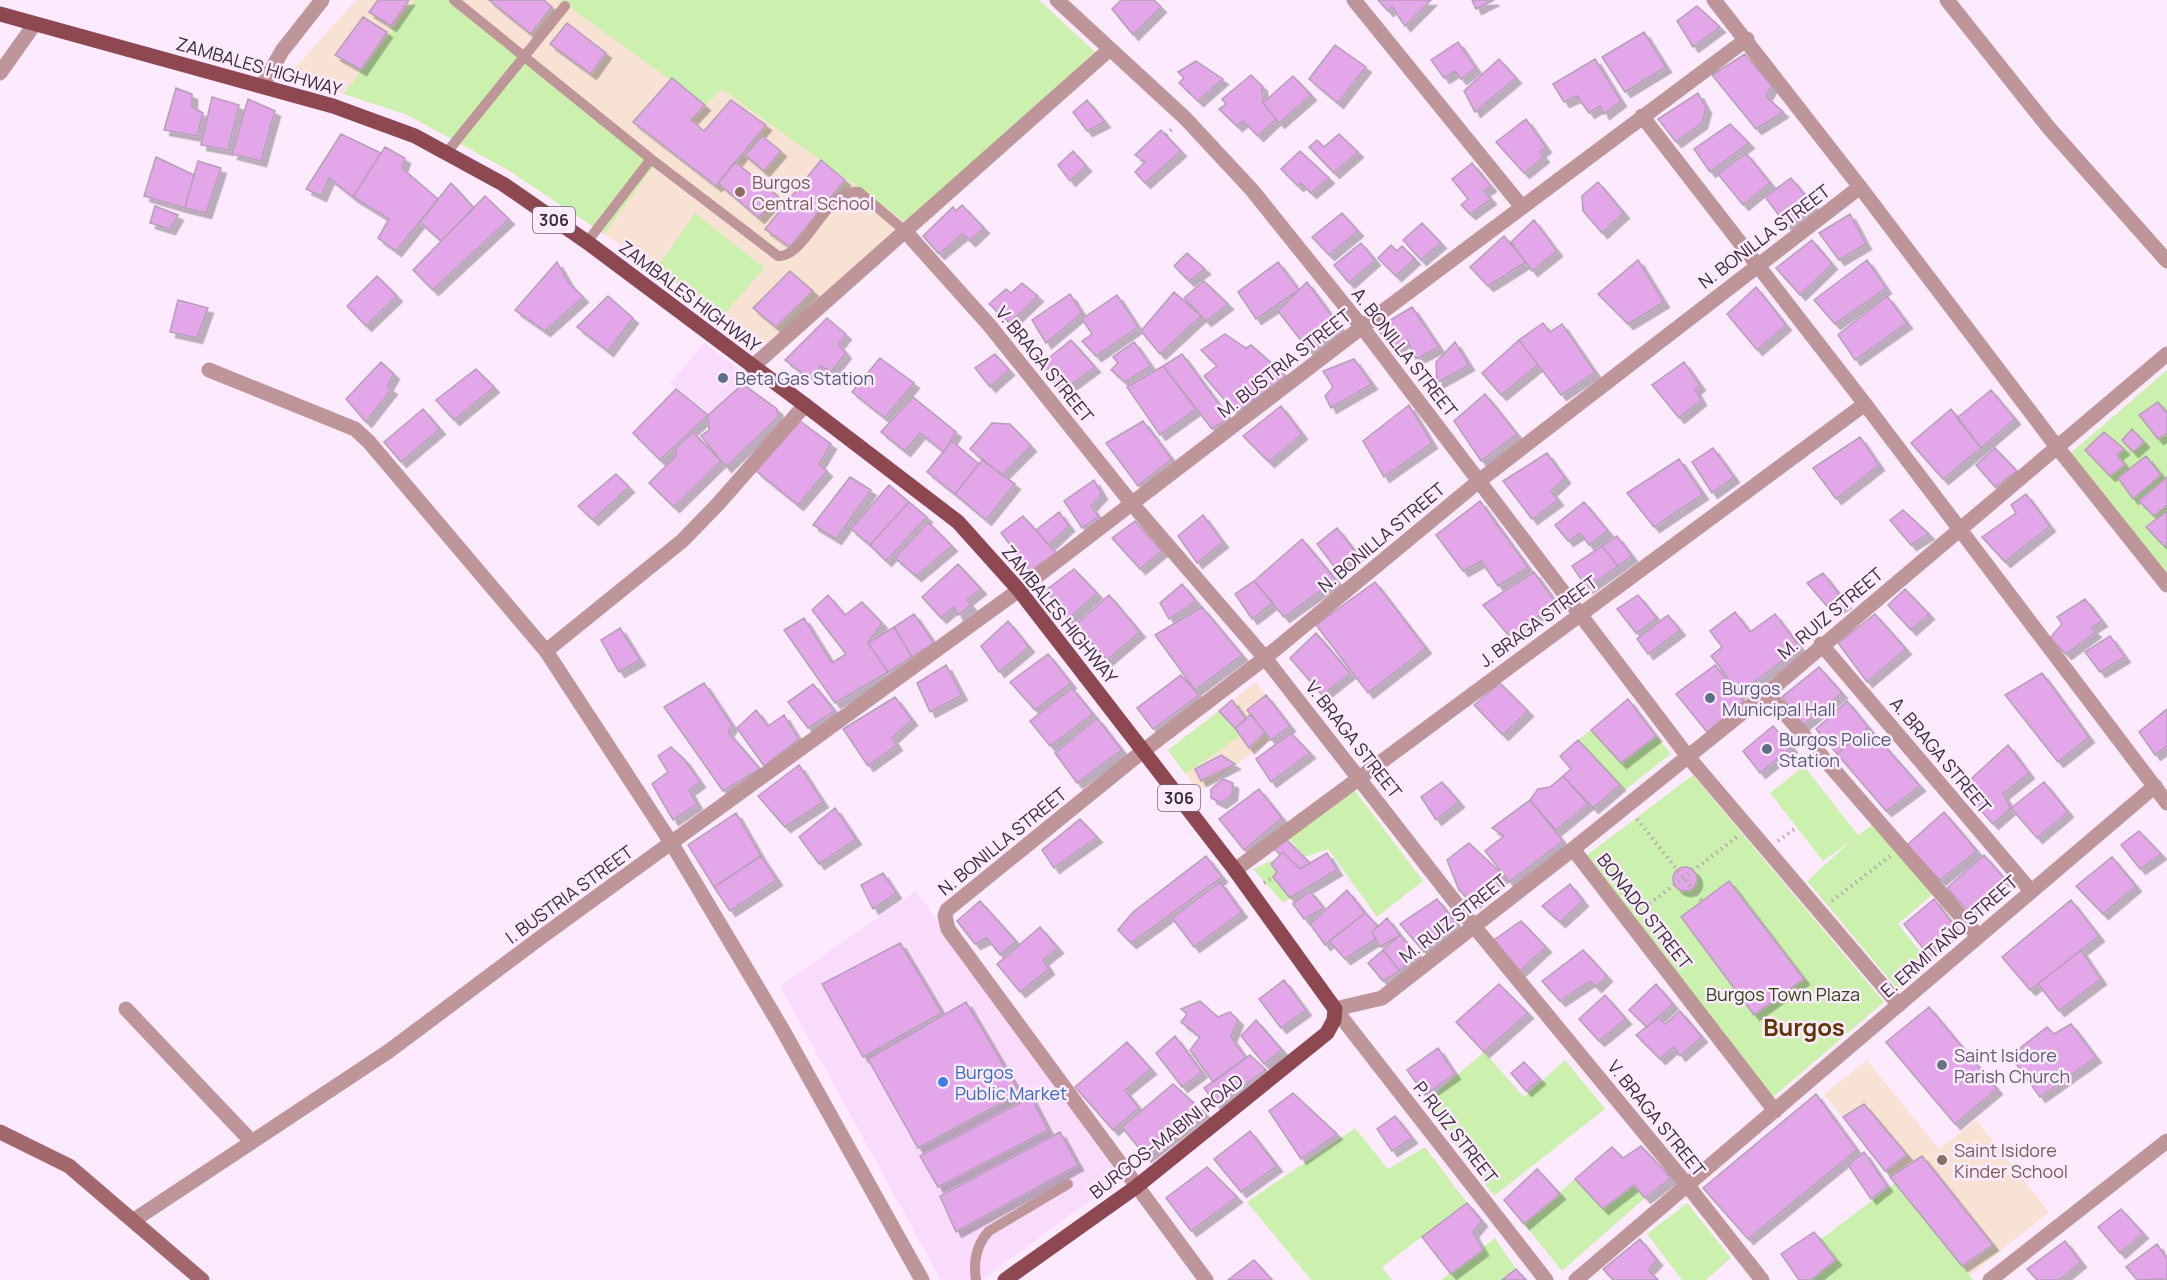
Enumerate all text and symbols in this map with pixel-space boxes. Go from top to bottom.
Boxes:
street label: ZAMBALES HIGHWAY [173,31,346,101]
place label: Burgos Central School [752,170,874,215]
street label: N. BONILLA STREET [1693,178,1835,293]
marker: Burgos Central School [733,185,747,199]
road number: 306 [533,207,575,233]
street label: ZAMBALES HIGHWAY [614,235,766,358]
street label: A. BONILLA STREET [1347,282,1463,422]
street label: V. BRAGA STREET [991,301,1100,427]
street label: M. BUSTRIA STREET [1212,303,1356,423]
place label: Beta Gas Station [735,366,874,390]
marker: Beta Gas Station [716,371,730,385]
street label: N. BONILLA STREET [1312,477,1450,597]
street label: ZAMBALES HIGHWAY [997,540,1124,689]
street label: M. RUIZ STREET [1772,562,1888,664]
street label: J. BRAGA STREET [1474,570,1602,672]
street label: V. BRAGA STREET [1300,675,1408,803]
place label: Burgos Municipal Hall [1722,676,1836,721]
marker: Burgos Municipal Hall [1703,691,1717,705]
street label: A. BRAGA STREET [1885,692,1997,818]
place label: Burgos Police Station [1779,727,1891,772]
marker: Burgos Police Station [1760,742,1774,756]
street label: N. BONILLA STREET [933,782,1071,900]
road number: 306 [1158,785,1200,811]
street label: I. BUSTRIA STREET [500,839,638,948]
street label: BONADO STREET [1592,848,1698,974]
street label: M. RUIZ STREET [1394,868,1512,968]
street label: E. ERMITAÑO STREET [1875,870,2023,1002]
park label: Burgos Town Plaza [1706,982,1860,1006]
district label: Burgos [1763,1010,1845,1043]
place label: Saint Isidore Parish Church [1954,1043,2070,1088]
street label: V. BRAGA STREET [1603,1055,1712,1181]
marker: Saint Isidore Parish Church [1935,1058,1949,1072]
place label: Burgos Public Market [955,1060,1067,1105]
street label: BURGOS-MABINI ROAD [1084,1068,1248,1204]
marker: Burgos Public Market [936,1075,950,1089]
street label: P. RUIZ STREET [1409,1076,1504,1188]
place label: Saint Isidore Kinder School [1954,1138,2068,1183]
marker: Saint Isidore Kinder School [1935,1153,1949,1167]

